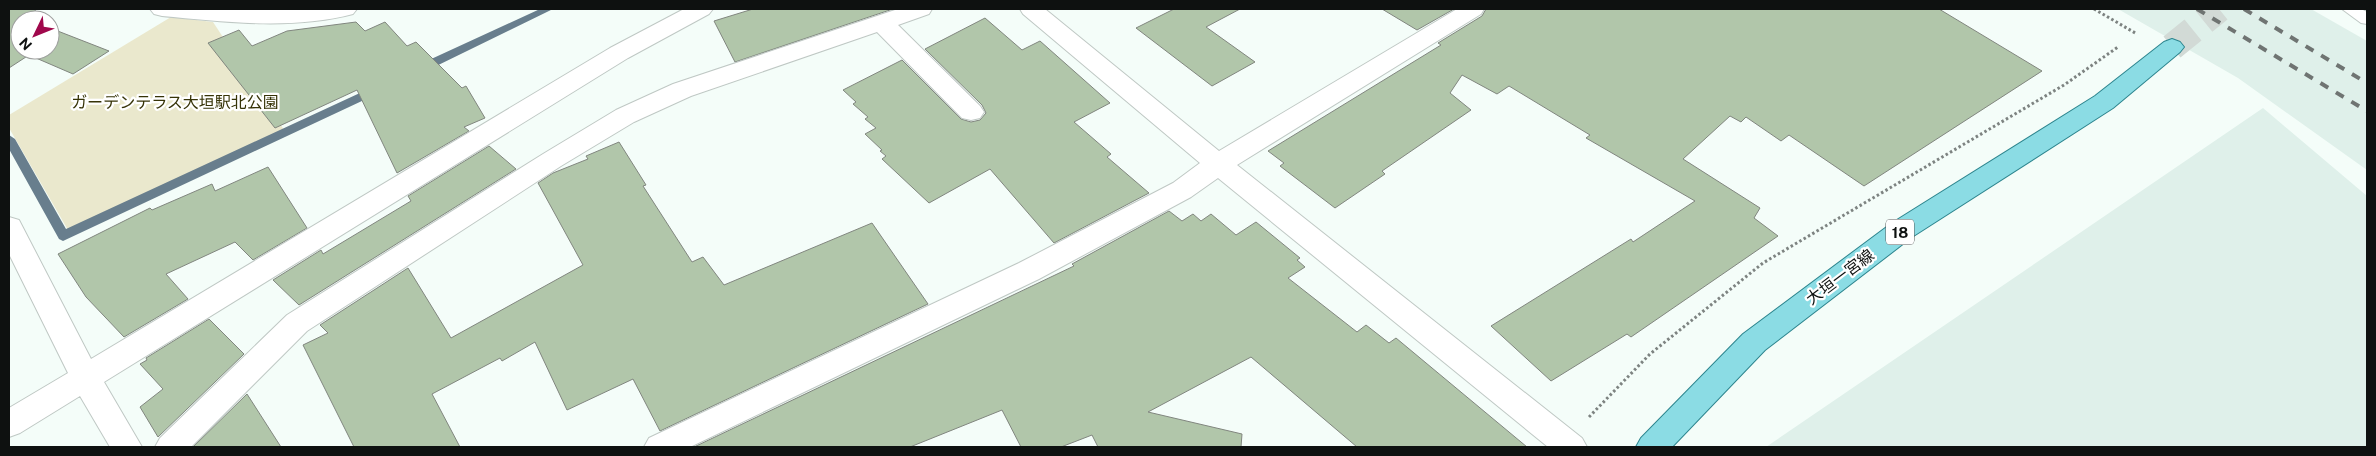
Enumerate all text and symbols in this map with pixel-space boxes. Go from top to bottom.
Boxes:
north arrow [10,10,60,60]
text: N [16,34,35,53]
park label: ガーデンテラス大垣駅北公園 [71,93,279,112]
road number: 18 [1886,220,1914,244]
street label: 大垣一宮線 [1802,245,1878,309]

